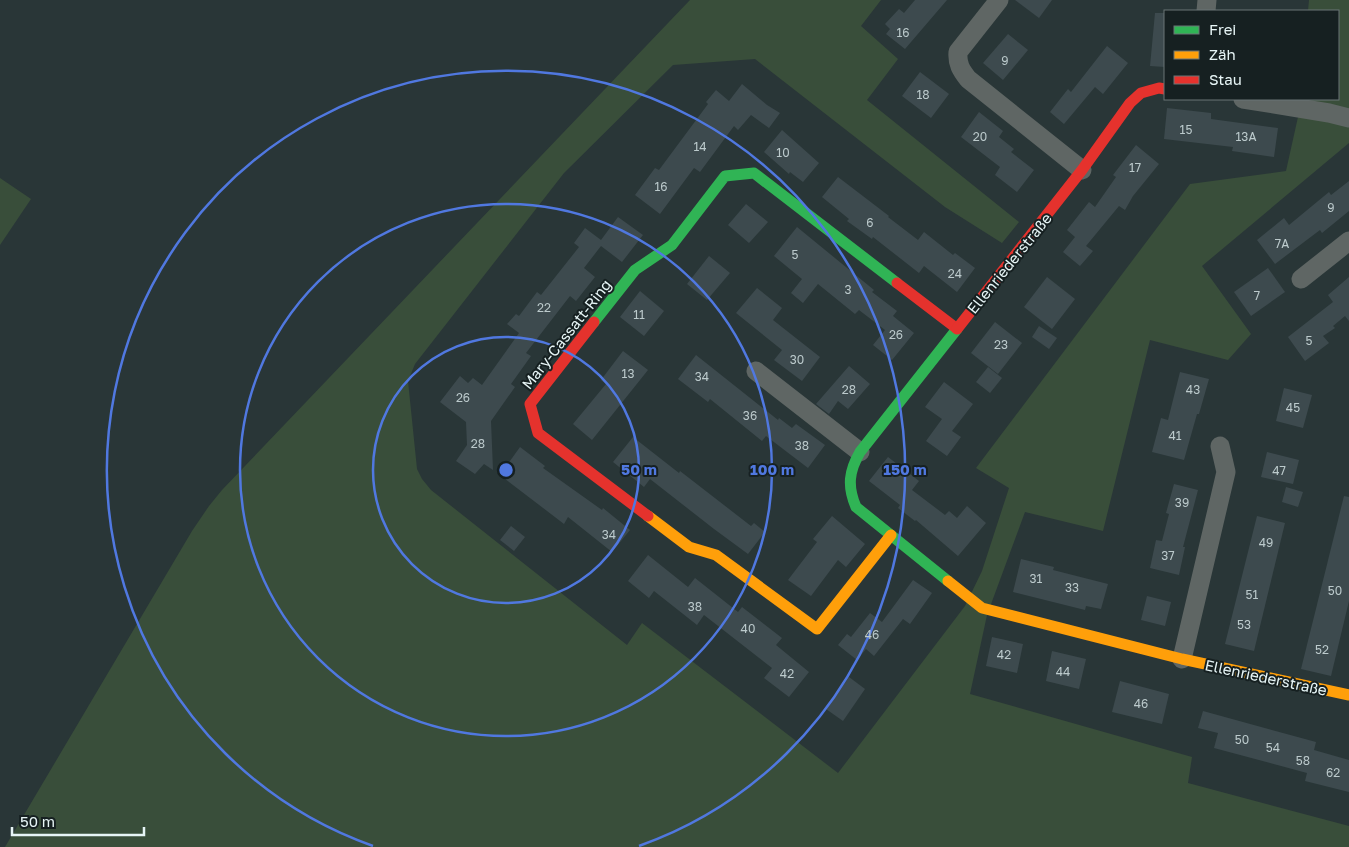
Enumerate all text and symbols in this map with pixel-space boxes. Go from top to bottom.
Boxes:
legend [1164,10,1339,100]
text: Frei [1209,20,1236,38]
house number: 16 [896,25,910,40]
text: Zäh [1209,45,1236,63]
house number: 9 [1001,53,1009,68]
text: Stau [1209,70,1242,88]
house number: 18 [916,87,930,102]
house number: 15 [1180,122,1192,137]
house number: 20 [973,129,987,144]
house number: 13A [1236,129,1256,144]
house number: 14 [693,139,707,154]
house number: 10 [776,145,790,160]
house number: 17 [1129,160,1141,175]
house number: 16 [654,179,668,194]
house number: 9 [1327,200,1335,215]
street label: Ellenriederstraße [963,209,1055,317]
house number: 6 [866,215,874,230]
house number: 7A [1275,236,1289,251]
house number: 5 [792,247,799,262]
house number: 24 [948,266,962,281]
street label: Mary-Cassatt-Ring [518,276,614,392]
house number: 3 [844,282,852,297]
house number: 7 [1254,288,1260,303]
house number: 22 [537,300,551,315]
house number: 11 [633,307,645,322]
house number: 26 [889,327,903,342]
house number: 5 [1306,333,1313,348]
house number: 23 [994,337,1008,352]
house number: 30 [790,352,804,367]
house number: 13 [622,366,634,381]
house number: 34 [695,369,709,384]
house number: 28 [842,382,856,397]
house number: 43 [1186,382,1200,397]
house number: 26 [456,390,470,405]
house number: 45 [1286,400,1300,415]
house number: 36 [743,408,757,423]
house number: 41 [1168,428,1182,443]
house number: 28 [471,436,485,451]
house number: 38 [795,438,809,453]
text: 50 m [621,460,657,478]
text: 100 m [750,460,794,478]
text: 150 m [883,460,927,478]
centre of rings [497,461,515,479]
house number: 47 [1272,463,1286,478]
house number: 39 [1175,495,1189,510]
house number: 34 [602,527,616,542]
house number: 49 [1259,535,1273,550]
house number: 37 [1161,548,1175,563]
house number: 31 [1030,571,1043,586]
house number: 33 [1065,580,1079,595]
house number: 50 [1328,583,1342,598]
house number: 51 [1246,587,1259,602]
house number: 38 [688,599,702,614]
house number: 53 [1237,617,1251,632]
house number: 40 [741,621,755,636]
house number: 46 [865,627,879,642]
house number: 52 [1315,642,1329,657]
house number: 42 [997,647,1011,662]
street label: Ellenriederstraße [1203,655,1329,699]
house number: 44 [1056,664,1070,679]
house number: 42 [780,666,794,681]
house number: 46 [1134,696,1148,711]
house number: 50 [1235,732,1249,747]
house number: 54 [1266,740,1280,755]
house number: 58 [1296,753,1310,768]
house number: 62 [1326,765,1340,780]
scale bar [12,804,145,836]
text: 50 m [20,812,55,830]

